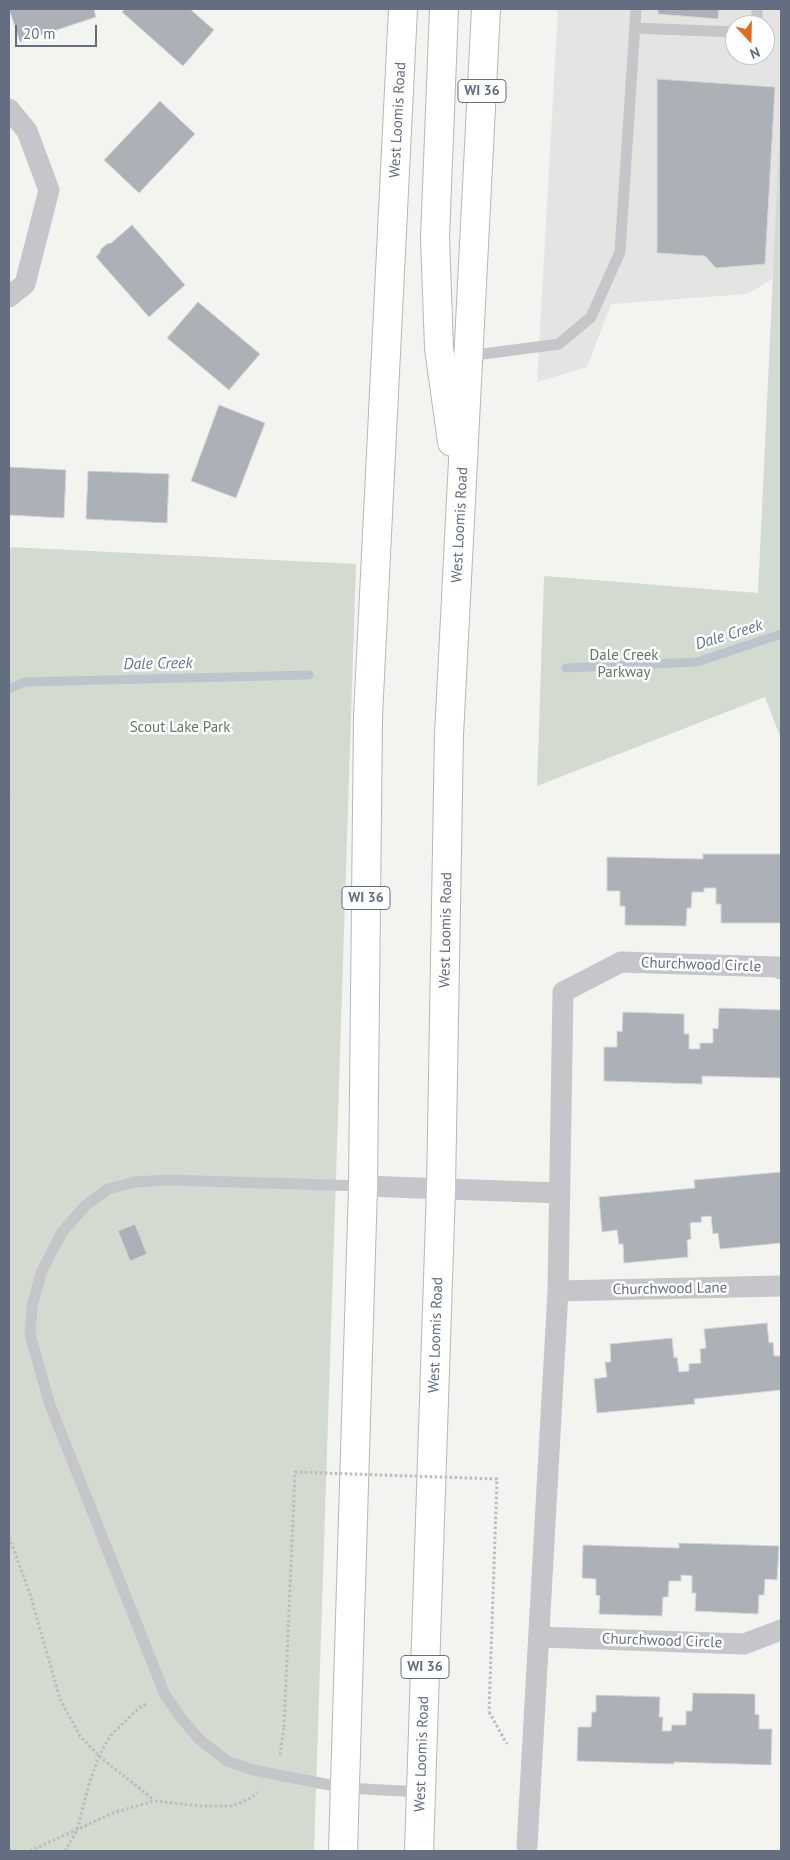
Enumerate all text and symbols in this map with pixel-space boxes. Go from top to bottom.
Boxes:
scale bar [18,15,100,47]
north arrow [725,15,775,65]
text: 20 m [23,24,56,43]
text: N [748,43,763,63]
street label: West Loomis Road [386,62,410,178]
road number: WI 36 [458,80,506,102]
street label: West Loomis Road [448,467,472,583]
water label: Dale Creek [693,616,765,654]
park label: Dale Creek Parkway [590,647,658,682]
water label: Dale Creek [123,654,193,674]
park label: Scout Lake Park [130,719,230,737]
street label: West Loomis Road [436,872,456,988]
road number: WI 36 [342,886,390,910]
street label: Churchwood Circle [641,954,761,976]
street label: West Loomis Road [425,1277,447,1393]
street label: Churchwood Lane [613,1279,727,1299]
street label: Churchwood Circle [602,1630,722,1652]
road number: WI 36 [401,1655,449,1678]
street label: West Loomis Road [411,1696,433,1812]

